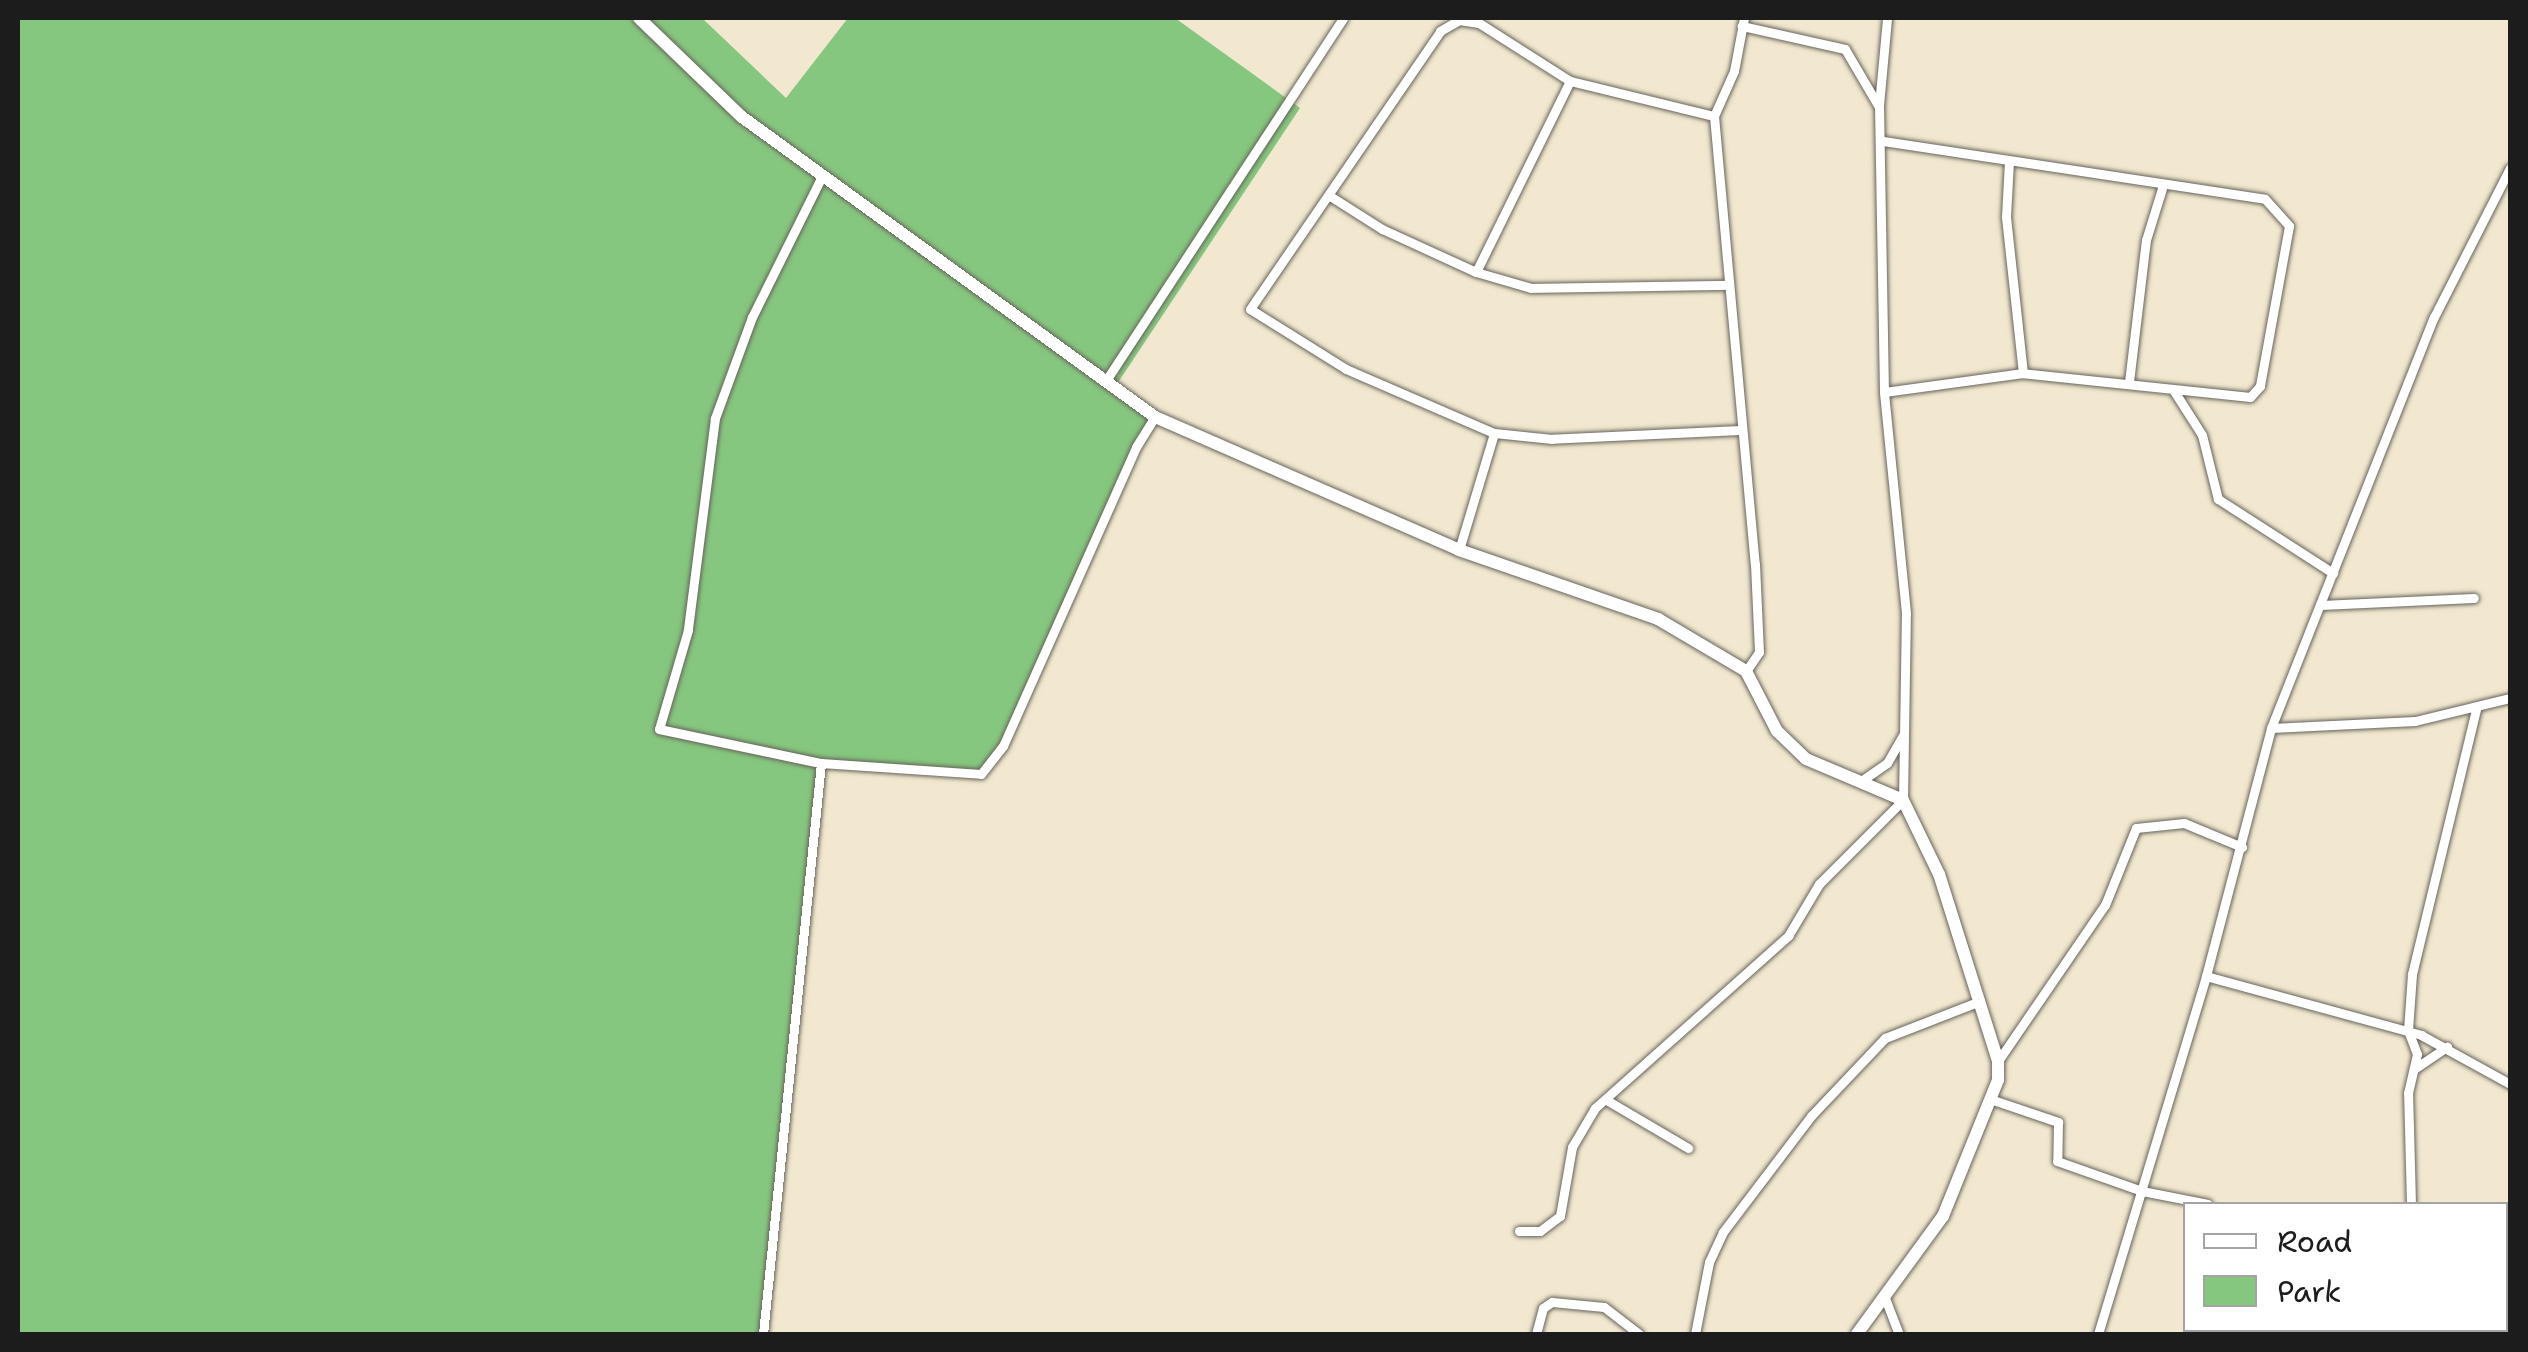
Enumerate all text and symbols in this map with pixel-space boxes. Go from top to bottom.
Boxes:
legend [2183,1202,2508,1332]
text: Road [2277,1221,2352,1262]
text: Park [2277,1271,2341,1312]

